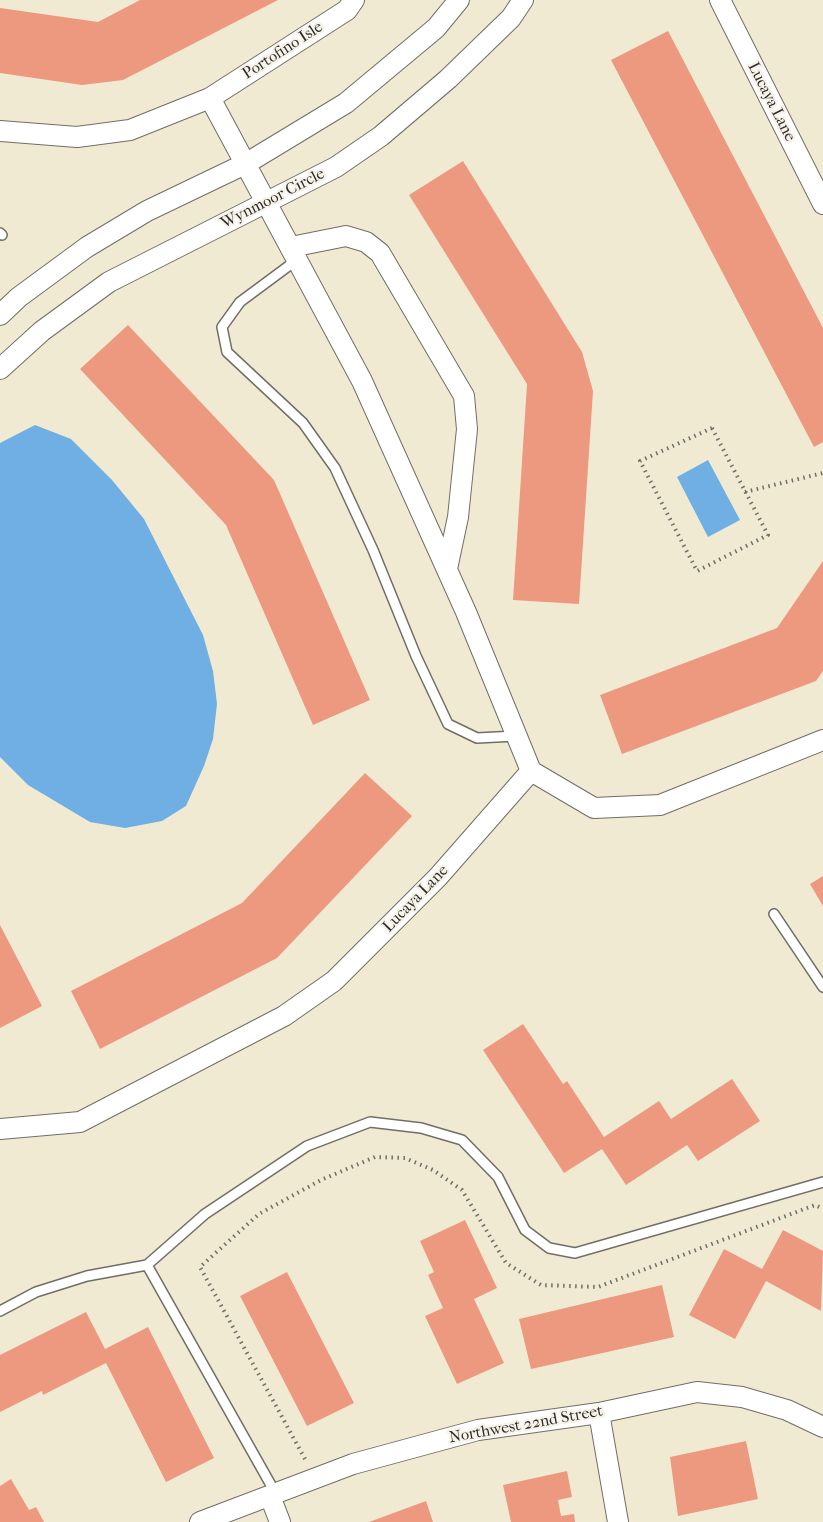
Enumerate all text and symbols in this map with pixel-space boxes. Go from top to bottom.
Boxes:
street label: Portofino Isle [239,18,327,84]
street label: Lucaya Lane [743,59,799,145]
street label: Wynmoor Circle [218,165,328,233]
street label: Lucaya Lane [379,861,453,937]
street label: Northwest 22nd Street [448,1402,604,1448]

